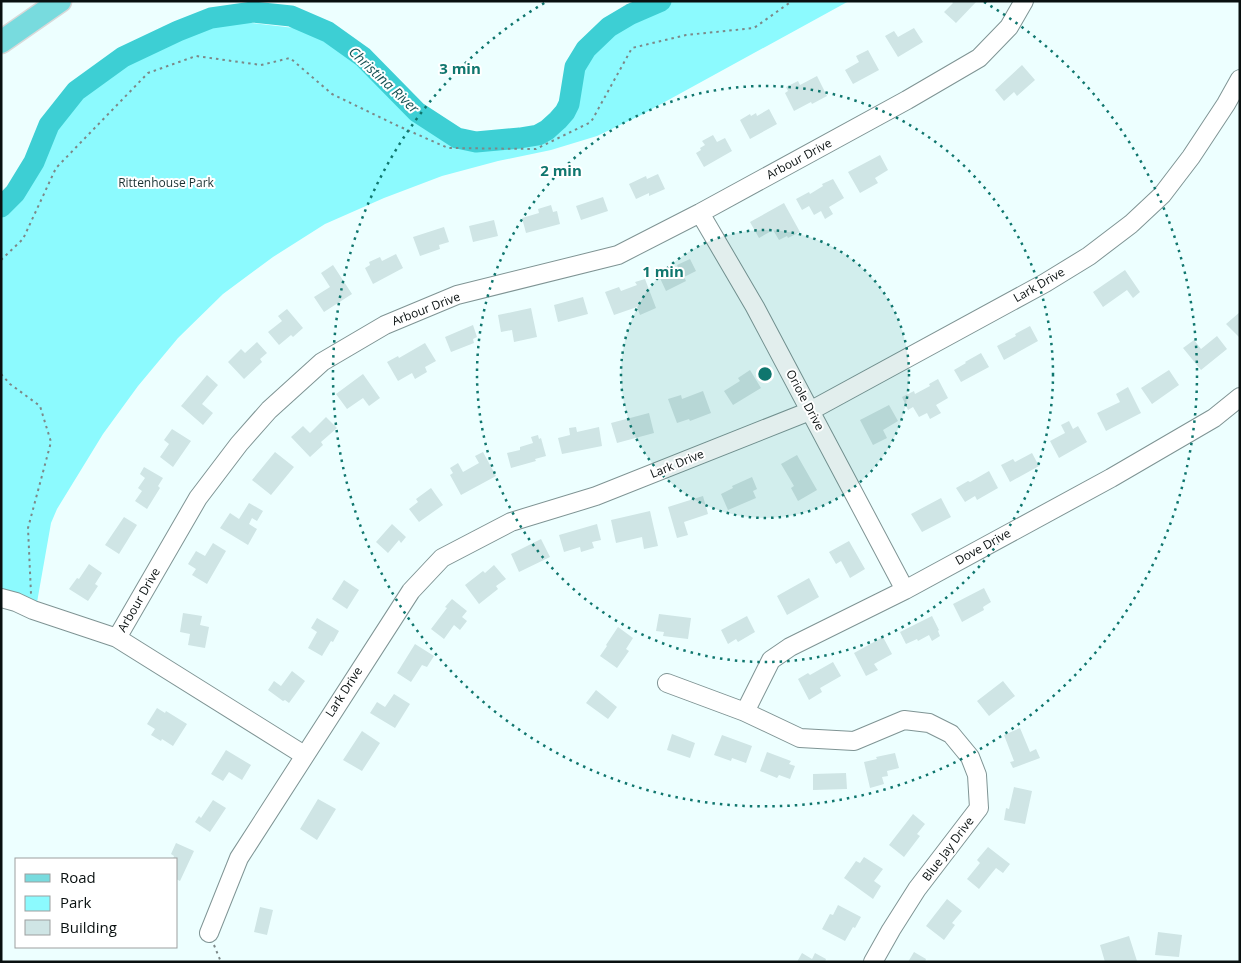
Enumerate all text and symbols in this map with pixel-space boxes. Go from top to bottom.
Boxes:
water label: Christina River [345,42,424,117]
text: 3 min [439,58,481,78]
street label: Arbour Drive [763,134,835,183]
text: 2 min [540,160,582,180]
park label: Rittenhouse Park [118,174,215,191]
text: 1 min [642,261,684,281]
street label: Lark Drive [1010,263,1068,306]
street label: Arbour Drive [389,288,463,329]
centre of rings [756,365,774,383]
street label: Oriole Drive [782,366,829,433]
street label: Lark Drive [647,445,706,482]
street label: Dove Drive [952,524,1014,569]
street label: Arbour Drive [113,564,164,635]
street label: Lark Drive [321,663,366,720]
street label: Blue Jay Drive [918,813,978,884]
legend [15,858,178,948]
text: Road [60,867,96,887]
text: Park [60,892,91,912]
text: Building [60,917,117,937]

